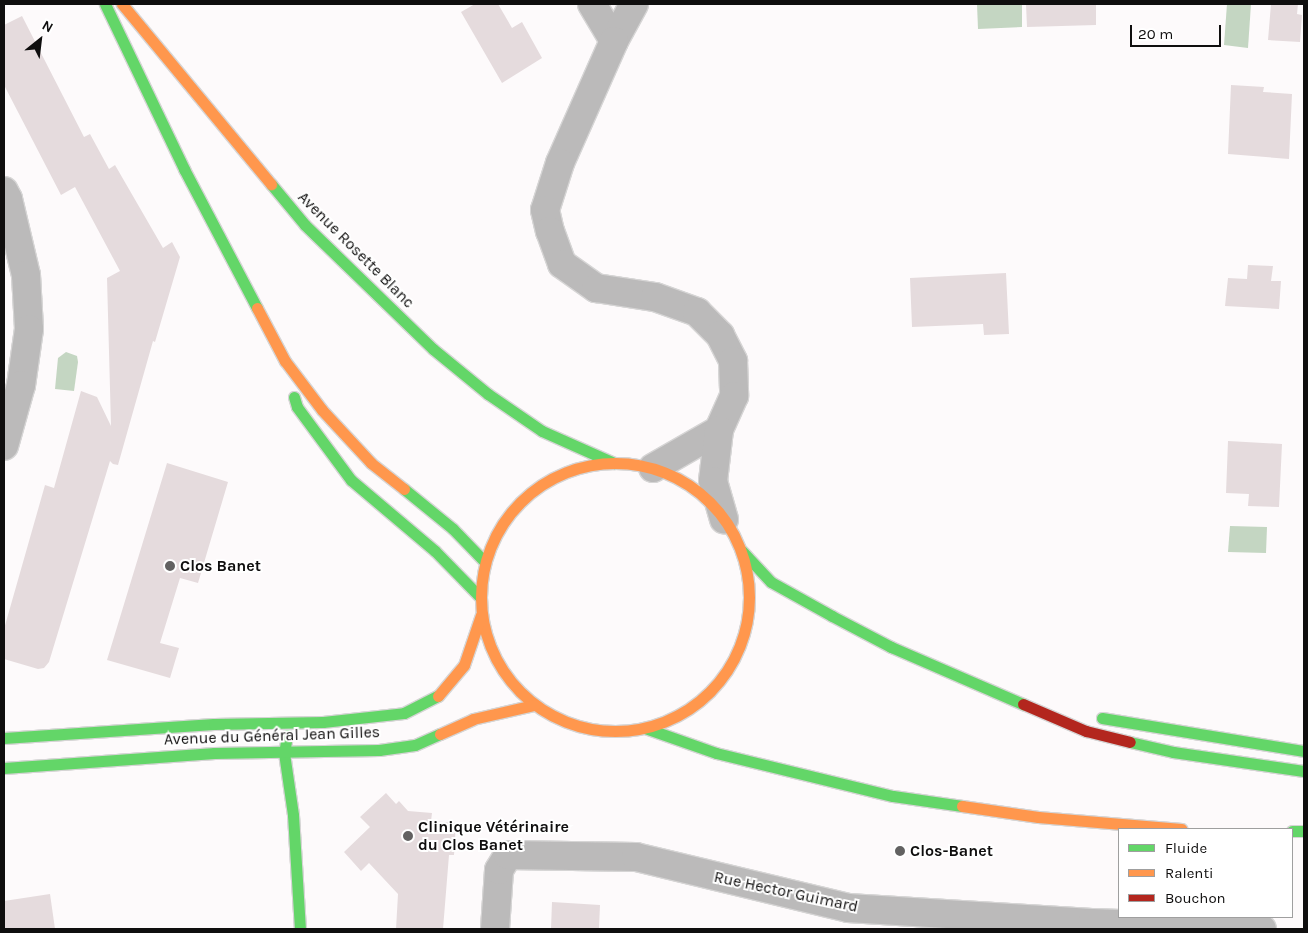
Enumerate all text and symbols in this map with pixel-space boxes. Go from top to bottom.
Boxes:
north arrow [15,15,65,65]
scale bar [1133,15,1224,47]
text: N [39,17,56,36]
text: 20 m [1138,25,1173,43]
street label: Avenue Rosette Blanc [294,188,418,312]
place label: Clos Banet [180,556,261,576]
marker: Clos Banet [164,560,176,572]
street label: Avenue du Général Jean Gilles [164,723,380,749]
place label: Clinique Vétérinaire du Clos Banet [418,817,569,855]
legend [1118,828,1293,918]
marker: Clinique Vétérinaire du Clos Banet [402,830,414,842]
text: Fluide [1165,839,1207,857]
place label: Clos-Banet [910,841,993,861]
marker: Clos-Banet [894,845,906,857]
text: Ralenti [1165,864,1214,882]
street label: Rue Hector Guimard [712,867,860,917]
text: Bouchon [1165,889,1226,907]

